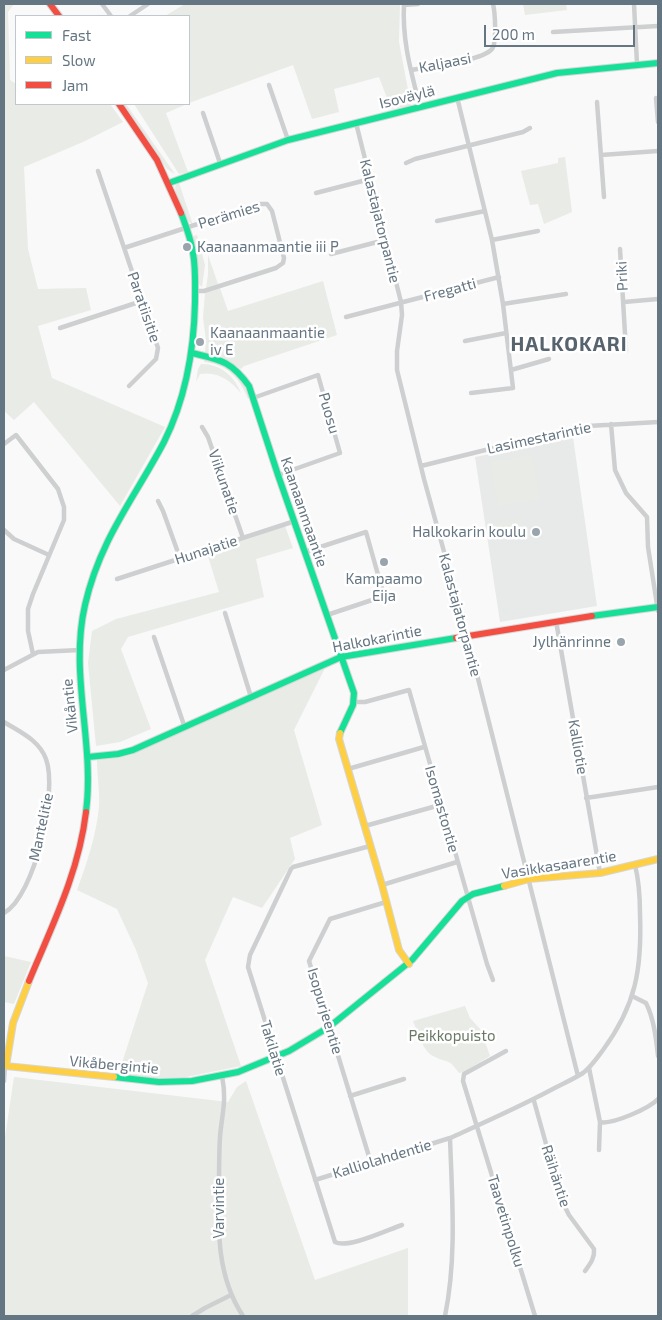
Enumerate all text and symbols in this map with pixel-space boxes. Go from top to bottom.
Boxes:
legend [15,15,190,105]
scale bar [487,15,638,47]
text: 200 m [492,25,535,43]
text: Fast [62,26,91,44]
street label: Kaljaasi [417,49,473,77]
text: Slow [62,51,96,69]
text: Jam [62,76,88,94]
street label: Isoväylä [377,81,437,113]
street label: Kalastajatorpantie [356,157,404,285]
street label: Perämies [196,197,262,233]
place label: Kaanaanmaantie iii P [197,238,339,256]
marker: Kaanaanmaantie iii P [181,241,193,253]
street label: Priki [612,261,632,291]
street label: Paratiisitie [124,269,164,345]
street label: Fregatti [422,274,478,306]
place label: Kaanaanmaantie iv E [210,324,325,359]
district label: HALKOKARI [509,332,629,356]
marker: Kaanaanmaantie iv E [194,336,206,348]
street label: Puosu [315,390,343,436]
street label: Lasimestarintie [485,418,593,458]
street label: Viikunatie [205,447,243,517]
street label: Kaanaanmaantie [277,455,331,569]
place label: Halkokarin koulu [412,523,526,541]
marker: Halkokarin koulu [530,526,542,538]
street label: Hunajatie [172,531,240,569]
street label: Kalastajatorpantie [435,551,485,679]
marker: Kampaamo Eija [378,556,390,568]
place label: Kampaamo Eija [345,570,423,605]
street label: Halkokarintie [331,622,423,656]
place label: Jylhänrinne [533,633,611,651]
marker: Jylhänrinne [615,636,627,648]
street label: Vikåntie [58,678,82,734]
street label: Kalliotie [564,718,592,776]
street label: Isomastontie [421,764,463,854]
street label: Mantelitie [25,791,57,863]
street label: Vasikkasaarentie [500,847,618,883]
street label: Isopurjeentie [303,966,347,1056]
street label: Takilatie [256,1018,290,1078]
park label: Peikkopuisto [409,1027,495,1045]
street label: Vikåbergintie [69,1052,159,1078]
street label: Kalliolahdentie [330,1135,434,1183]
street label: Räihäntie [537,1143,575,1209]
street label: Taavetinpolku [483,1173,529,1269]
street label: Varvintie [210,1178,228,1238]

